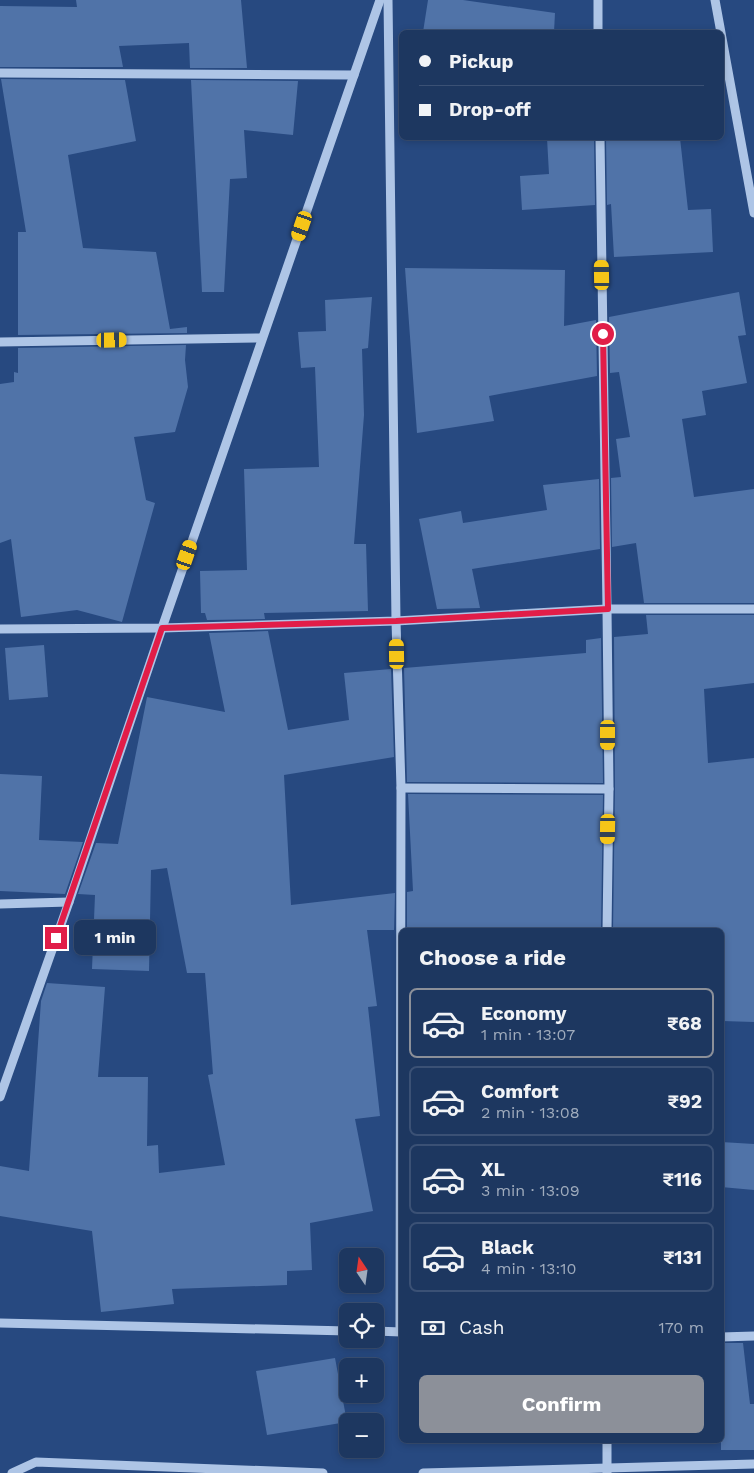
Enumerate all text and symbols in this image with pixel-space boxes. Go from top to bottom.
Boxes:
text: Pickup [449,50,513,73]
text: Drop-off [449,98,531,121]
car [290,209,313,243]
car [594,260,609,290]
route start [592,323,614,345]
car [96,332,127,348]
car [175,538,198,572]
car [389,639,404,669]
car [600,720,615,750]
car [600,814,615,844]
callout: 1 min [74,920,156,956]
route end [45,927,67,949]
text: 1 min [94,928,136,947]
text: Choose a ride [419,945,566,970]
icon: car [421,1001,466,1046]
text: Economy [481,1002,566,1025]
text: ₹68 [667,1012,702,1035]
text: 1 min · 13:07 [481,1025,575,1044]
icon: car [421,1079,466,1124]
text: Comfort [481,1080,559,1103]
text: ₹92 [668,1090,702,1113]
text: 2 min · 13:08 [481,1103,580,1122]
icon: car [421,1157,466,1202]
text: XL [481,1158,505,1181]
text: ₹116 [662,1168,702,1191]
text: 3 min · 13:09 [481,1181,580,1200]
icon: car [421,1235,466,1280]
text: Black [481,1236,534,1259]
text: ₹131 [663,1246,702,1269]
north arrow [339,1248,384,1292]
map controls [339,1248,384,1458]
text: 4 min · 13:10 [481,1259,576,1278]
button: locate [339,1303,384,1348]
icon: cash [419,1314,447,1342]
text: Cash [459,1316,505,1339]
text: 170 m [658,1318,704,1337]
button: + [339,1358,384,1403]
button: Confirm [419,1375,704,1433]
button: − [339,1413,384,1458]

